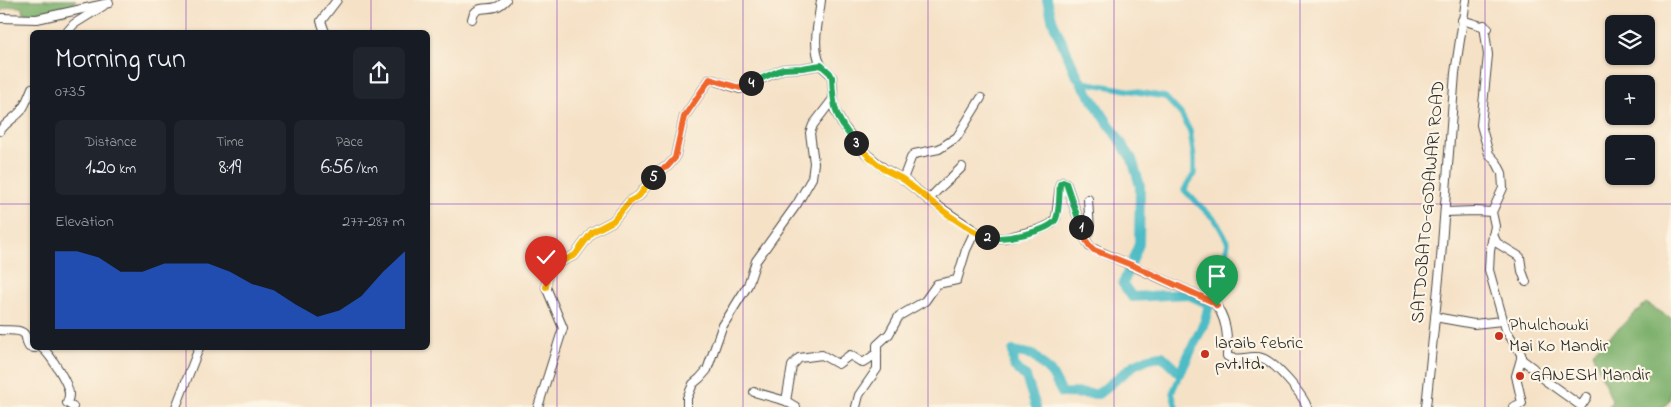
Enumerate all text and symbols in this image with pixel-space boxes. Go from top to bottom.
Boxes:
map controls [1605,15,1655,185]
button: layers [1605,15,1655,65]
text: Morning run [55,40,186,81]
button: share [353,47,405,99]
pin: 4 [738,70,764,96]
text: 4 [749,73,754,94]
button: + [1605,75,1655,125]
text: 07:35 [55,80,86,104]
street label: SATDOBATO-GODAWARI ROAD [1405,80,1453,324]
pin: 3 [844,130,868,156]
text: Distance [85,132,136,153]
text: Time [216,132,244,153]
text: Pace [336,132,363,153]
text: 3 [854,133,859,154]
button: − [1605,135,1655,185]
text: 1.20 [85,153,116,183]
text: 8:19 [219,153,241,183]
text: 6:56 [321,153,353,183]
text: km [116,159,136,180]
text: /km [353,159,378,180]
pin: 5 [640,164,666,190]
text: 5 [649,167,658,188]
text: Elevation [55,210,114,234]
text: 277–287 m [342,210,405,234]
pin: 1 [1068,214,1094,240]
text: 1 [1079,217,1084,238]
pin: 2 [974,224,1000,250]
text: 2 [984,227,991,248]
pin [525,236,567,287]
icon: check [532,243,560,271]
pin [1196,255,1238,306]
icon: arrive [1203,262,1231,290]
place label: Phulchowki Mai Ko Mandir [1509,313,1609,360]
marker: Phulchowki Mai Ko Mandir [1493,330,1505,342]
place label: laraib febric pvt.ltd. [1215,331,1303,378]
marker: laraib febric pvt.ltd. [1199,348,1211,360]
place label: GANESH Mandir [1530,363,1651,389]
marker: GANESH Mandir [1514,370,1526,382]

